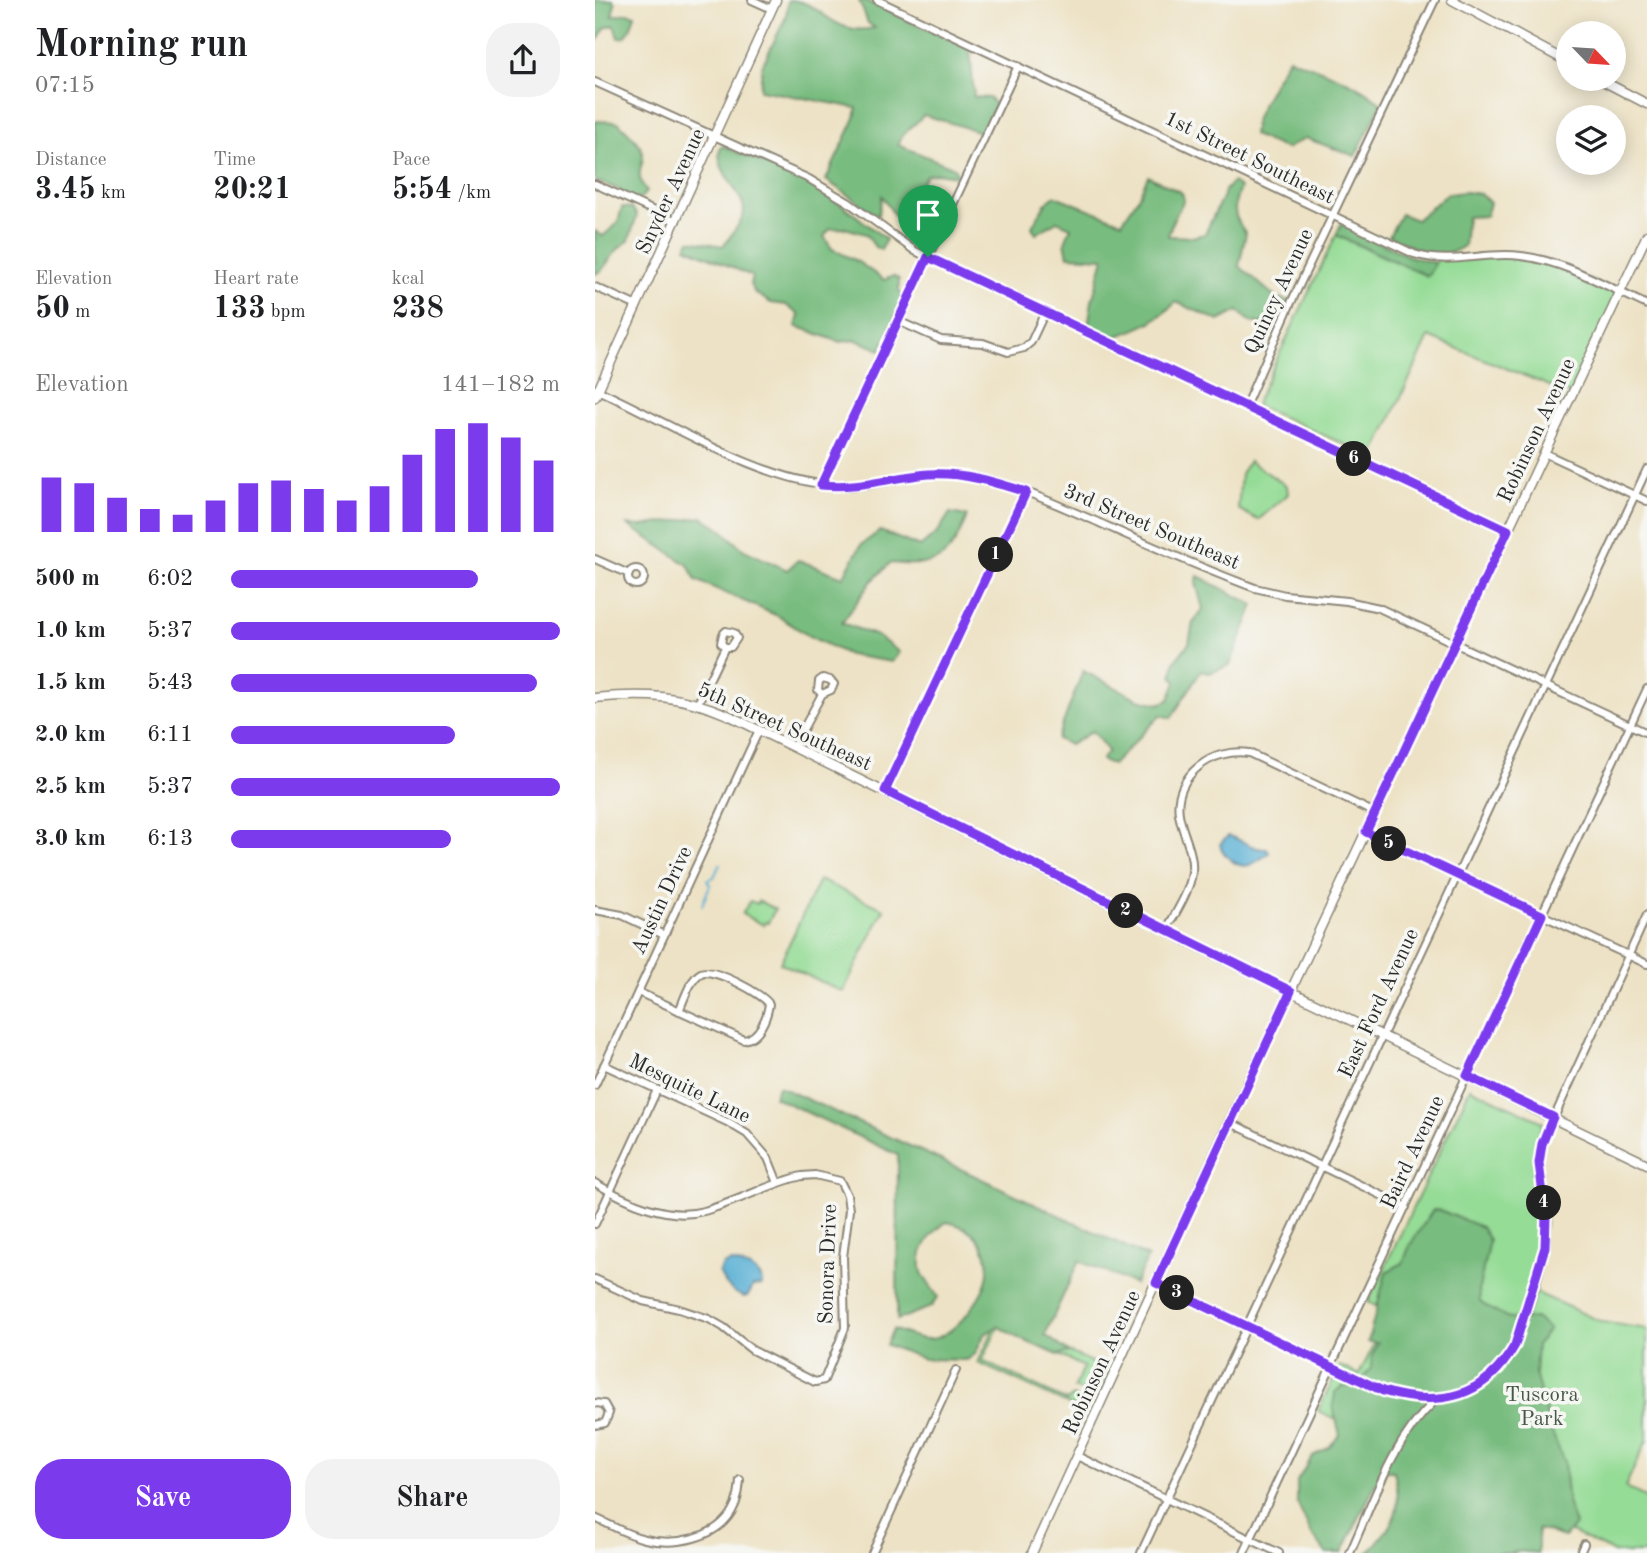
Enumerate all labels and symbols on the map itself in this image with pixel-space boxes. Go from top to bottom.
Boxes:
north arrow [1556,21,1626,91]
street label: 1st Street Southeast [1161,108,1338,209]
street label: Snyder Avenue [633,125,710,258]
pin [898,185,958,257]
street label: Quincy Avenue [1241,226,1318,358]
street label: Robinson Avenue [1495,355,1580,506]
pin: 6 [1337,442,1371,476]
street label: 3rd Street Southeast [1060,481,1243,574]
pin: 1 [979,538,1013,572]
street label: 5th Street Southeast [694,679,875,775]
pin: 5 [1371,826,1407,862]
street label: Austin Drive [628,843,697,958]
pin: 2 [1109,894,1143,928]
street label: East Ford Avenue [1336,926,1423,1082]
street label: Mesquite Lane [625,1051,753,1128]
street label: Baird Avenue [1378,1093,1449,1213]
pin: 4 [1527,1186,1562,1220]
street label: Sonora Drive [816,1203,841,1325]
pin: 3 [1159,1276,1195,1310]
street label: Robinson Avenue [1060,1287,1145,1438]
park label: Tuscora Park [1505,1385,1579,1430]

